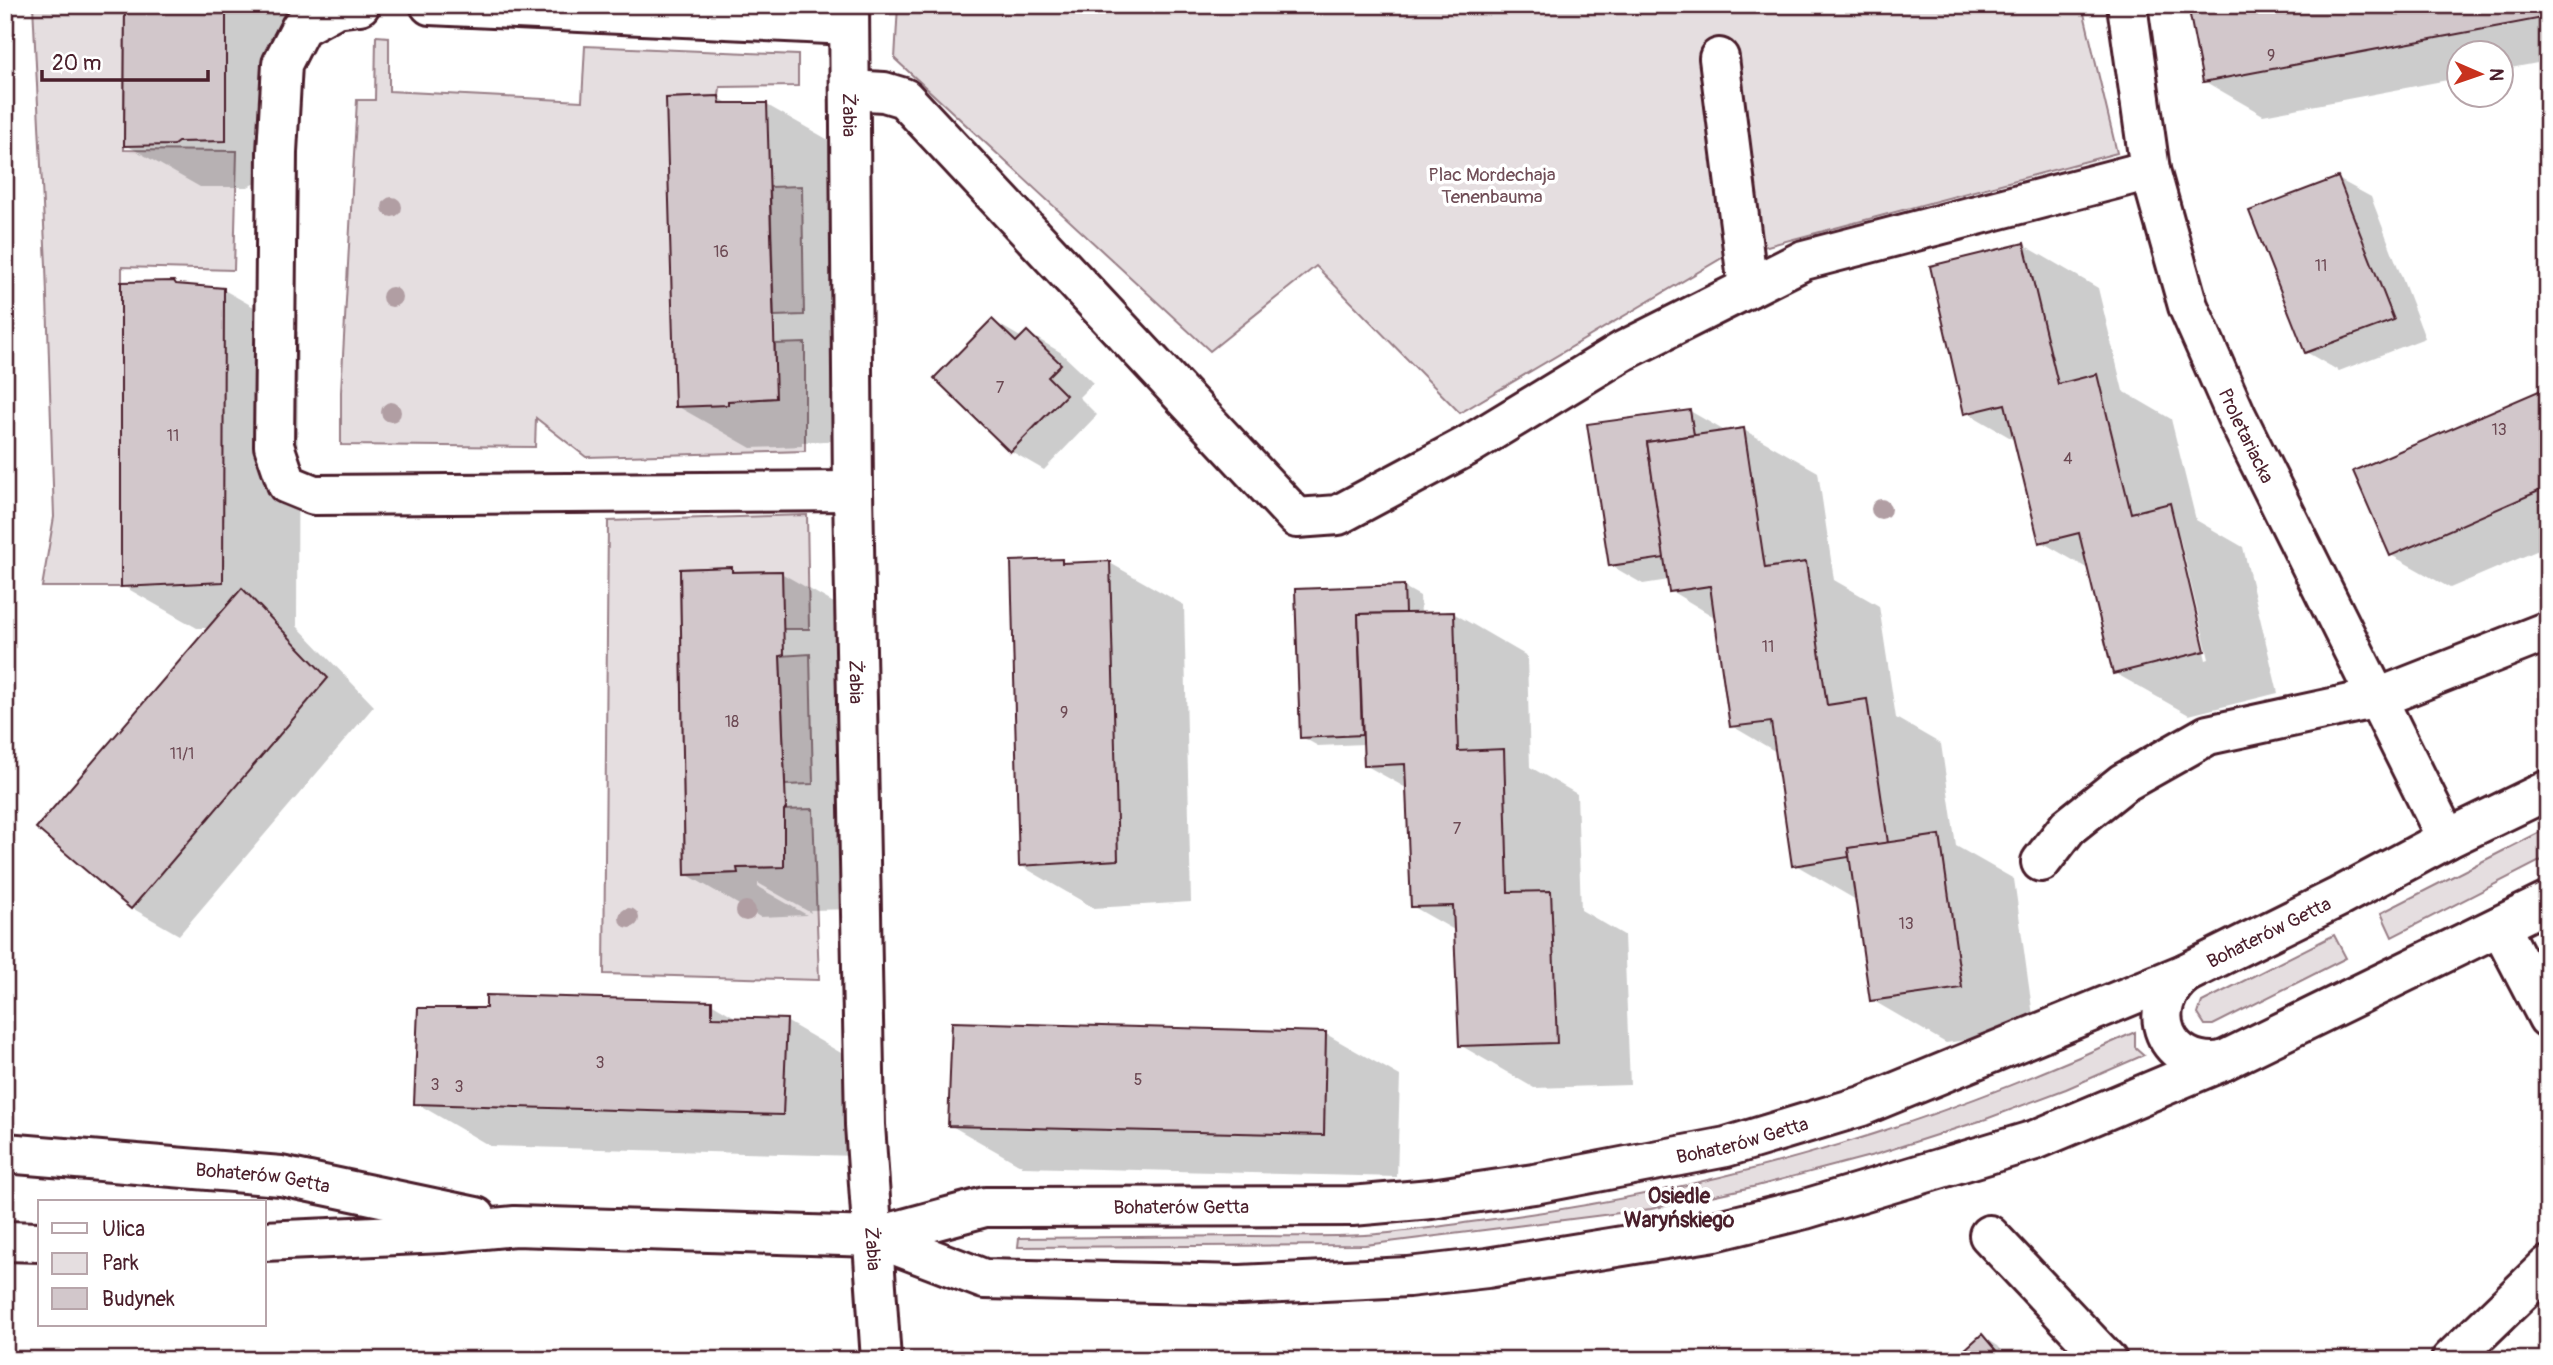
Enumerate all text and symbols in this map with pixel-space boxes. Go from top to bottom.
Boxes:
scale bar [42,38,208,82]
north arrow [2444,38,2514,108]
house number: 9 [2267,46,2275,66]
text: 20 m [52,50,101,77]
text: N [2484,68,2508,82]
street label: Żabia [837,93,861,137]
park label: Plac Mordechaja Tenenbauma [1428,163,1556,209]
house number: 16 [713,242,729,262]
house number: 11 [2315,256,2327,276]
house number: 7 [996,378,1005,398]
street label: Proletariacka [2213,385,2279,488]
house number: 13 [2491,420,2507,440]
house number: 11 [167,426,179,446]
house number: 4 [2063,449,2073,469]
house number: 11 [1762,637,1774,657]
street label: Żabia [843,660,868,704]
house number: 9 [1060,703,1068,723]
house number: 18 [725,712,739,732]
house number: 11/1 [170,744,194,764]
house number: 7 [1453,819,1462,839]
street label: Bohaterów Getta [2203,892,2335,974]
house number: 13 [1898,914,1914,934]
house number: 3 [596,1053,605,1073]
house number: 5 [1134,1070,1142,1090]
house number: 3 [431,1075,440,1095]
house number: 3 [455,1077,464,1097]
street label: Bohaterów Getta [1674,1112,1811,1169]
street label: Bohaterów Getta [194,1158,332,1199]
district label: Osiedle Waryńskiego [1624,1183,1735,1234]
street label: Bohaterów Getta [1114,1195,1249,1220]
legend [38,1200,266,1326]
text: Ulica [102,1216,145,1243]
street label: Żabia [859,1226,886,1272]
text: Park [102,1250,139,1277]
text: Budynek [102,1286,175,1313]

